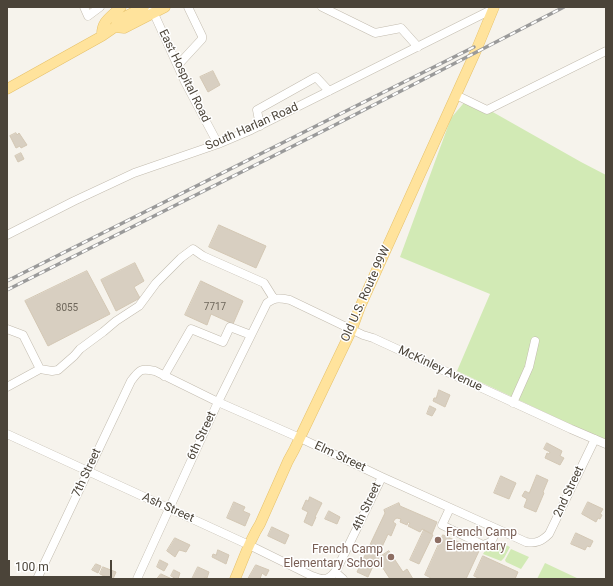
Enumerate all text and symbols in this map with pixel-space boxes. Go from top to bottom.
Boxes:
street label: East Hospital Road [155,27,213,125]
street label: South Harlan Road [203,100,301,154]
street label: Old U.S. Route 99W [338,244,394,344]
house number: 7717 [204,301,226,313]
house number: 8055 [56,302,78,314]
street label: McKinley Avenue [396,343,484,395]
street label: 6th Street [185,409,219,463]
street label: Elm Street [312,439,368,475]
street label: 7th Street [70,446,104,500]
street label: 2nd Street [551,464,587,520]
street label: 4th Street [350,480,384,534]
street label: Ash Street [140,490,196,526]
place label: French Camp Elementary [446,526,517,554]
marker: French Camp Elementary [433,535,443,545]
place label: French Camp Elementary School [283,543,383,571]
scale bar [10,552,114,578]
marker: French Camp Elementary School [386,552,396,562]
text: 100 m [15,560,49,574]

